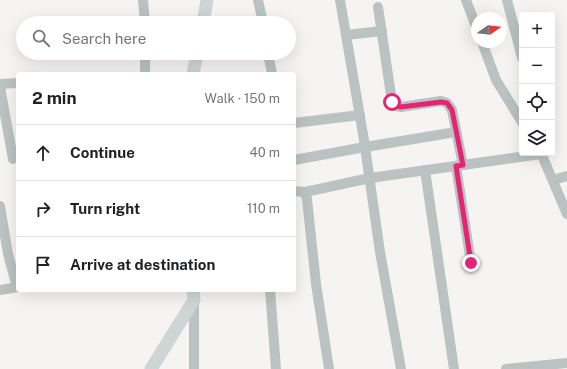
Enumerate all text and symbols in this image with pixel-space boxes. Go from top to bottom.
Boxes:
north arrow [471,12,507,48]
map controls [519,12,555,156]
button: + [519,12,555,48]
search box [16,16,296,60]
icon: search [30,27,52,49]
text: Search here [62,30,146,47]
button: − [519,48,555,84]
button: locate [519,84,555,120]
text: 2 min [32,88,77,108]
text: Walk · 150 m [205,91,280,106]
route start [383,93,401,111]
button: layers [519,120,555,156]
icon: ahead [32,142,54,164]
text: Continue [70,144,135,161]
text: 40 m [249,145,280,160]
icon: right [32,198,54,220]
text: Turn right [70,200,140,217]
text: 110 m [247,201,280,216]
icon: arrive [32,254,54,276]
route end [462,254,480,272]
text: Arrive at destination [70,256,215,273]

